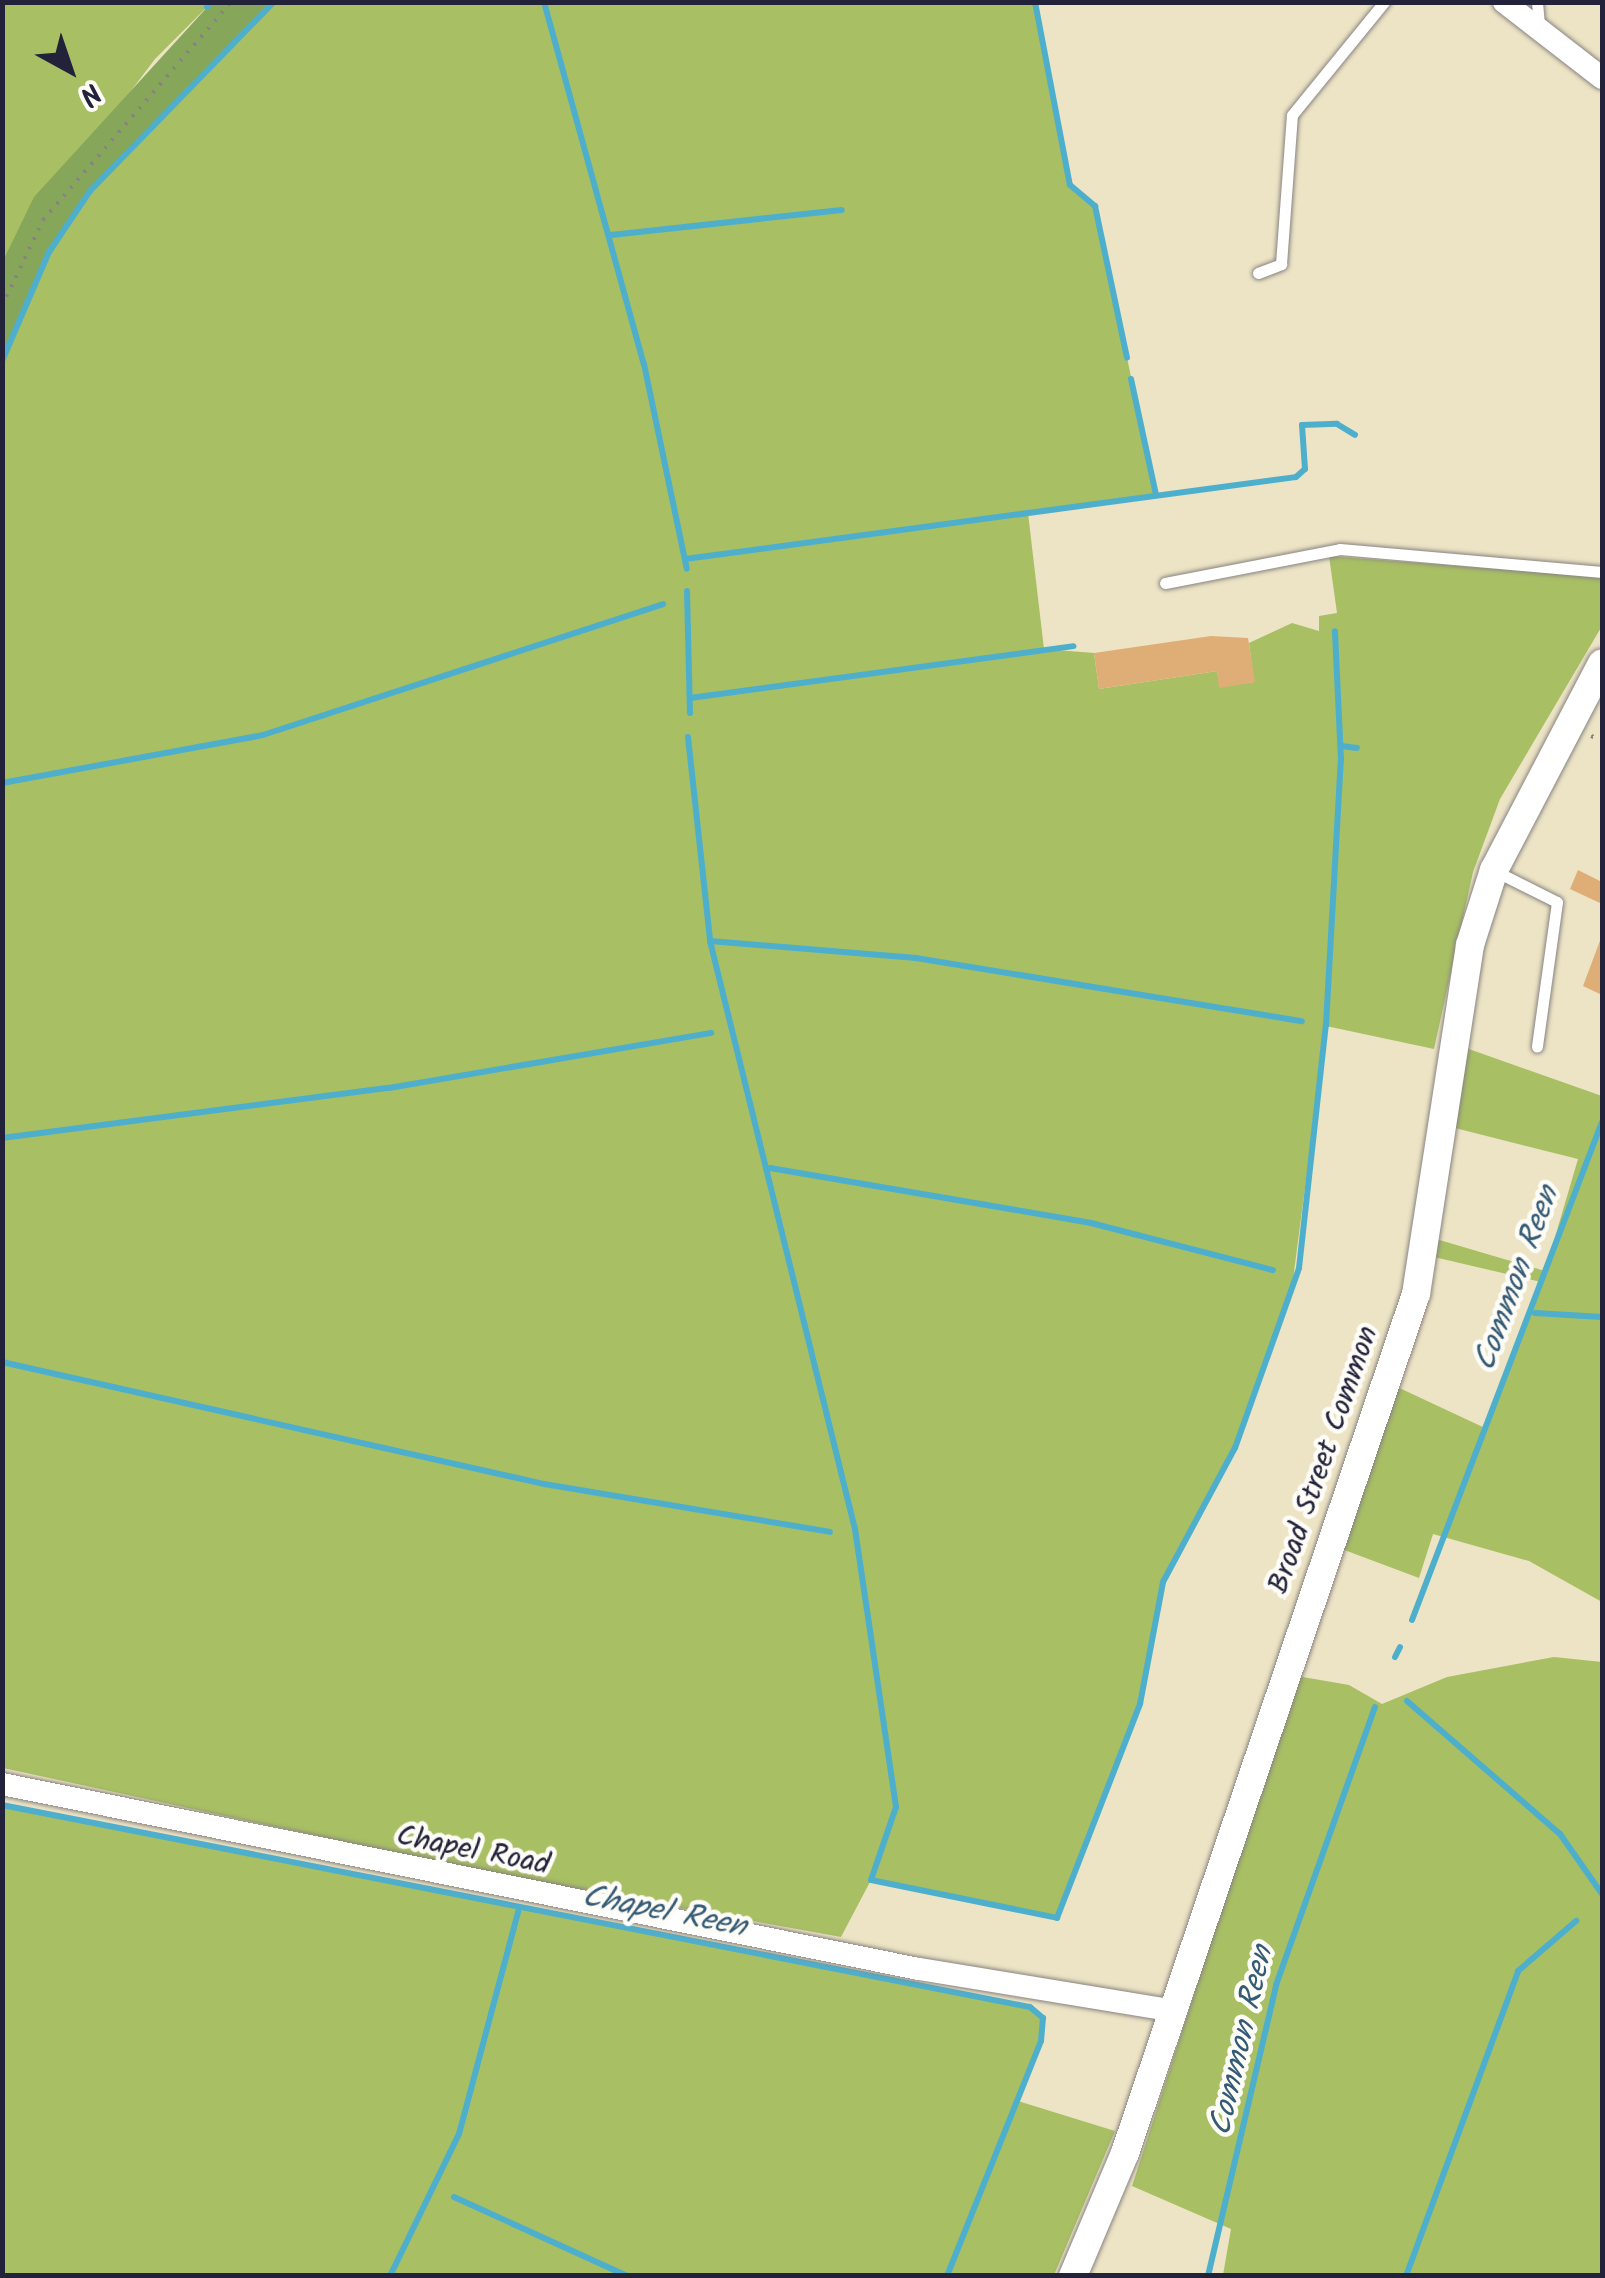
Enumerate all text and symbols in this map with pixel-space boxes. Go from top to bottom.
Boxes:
north arrow [20,20,120,120]
text: N [68,70,111,116]
water label: Common Reen [1467,1182,1569,1376]
street label: Broad Street Common [1261,1321,1387,1599]
street label: Chapel Road [393,1818,553,1884]
water label: Chapel Reen [579,1878,749,1948]
water label: Common Reen [1203,1942,1283,2140]

